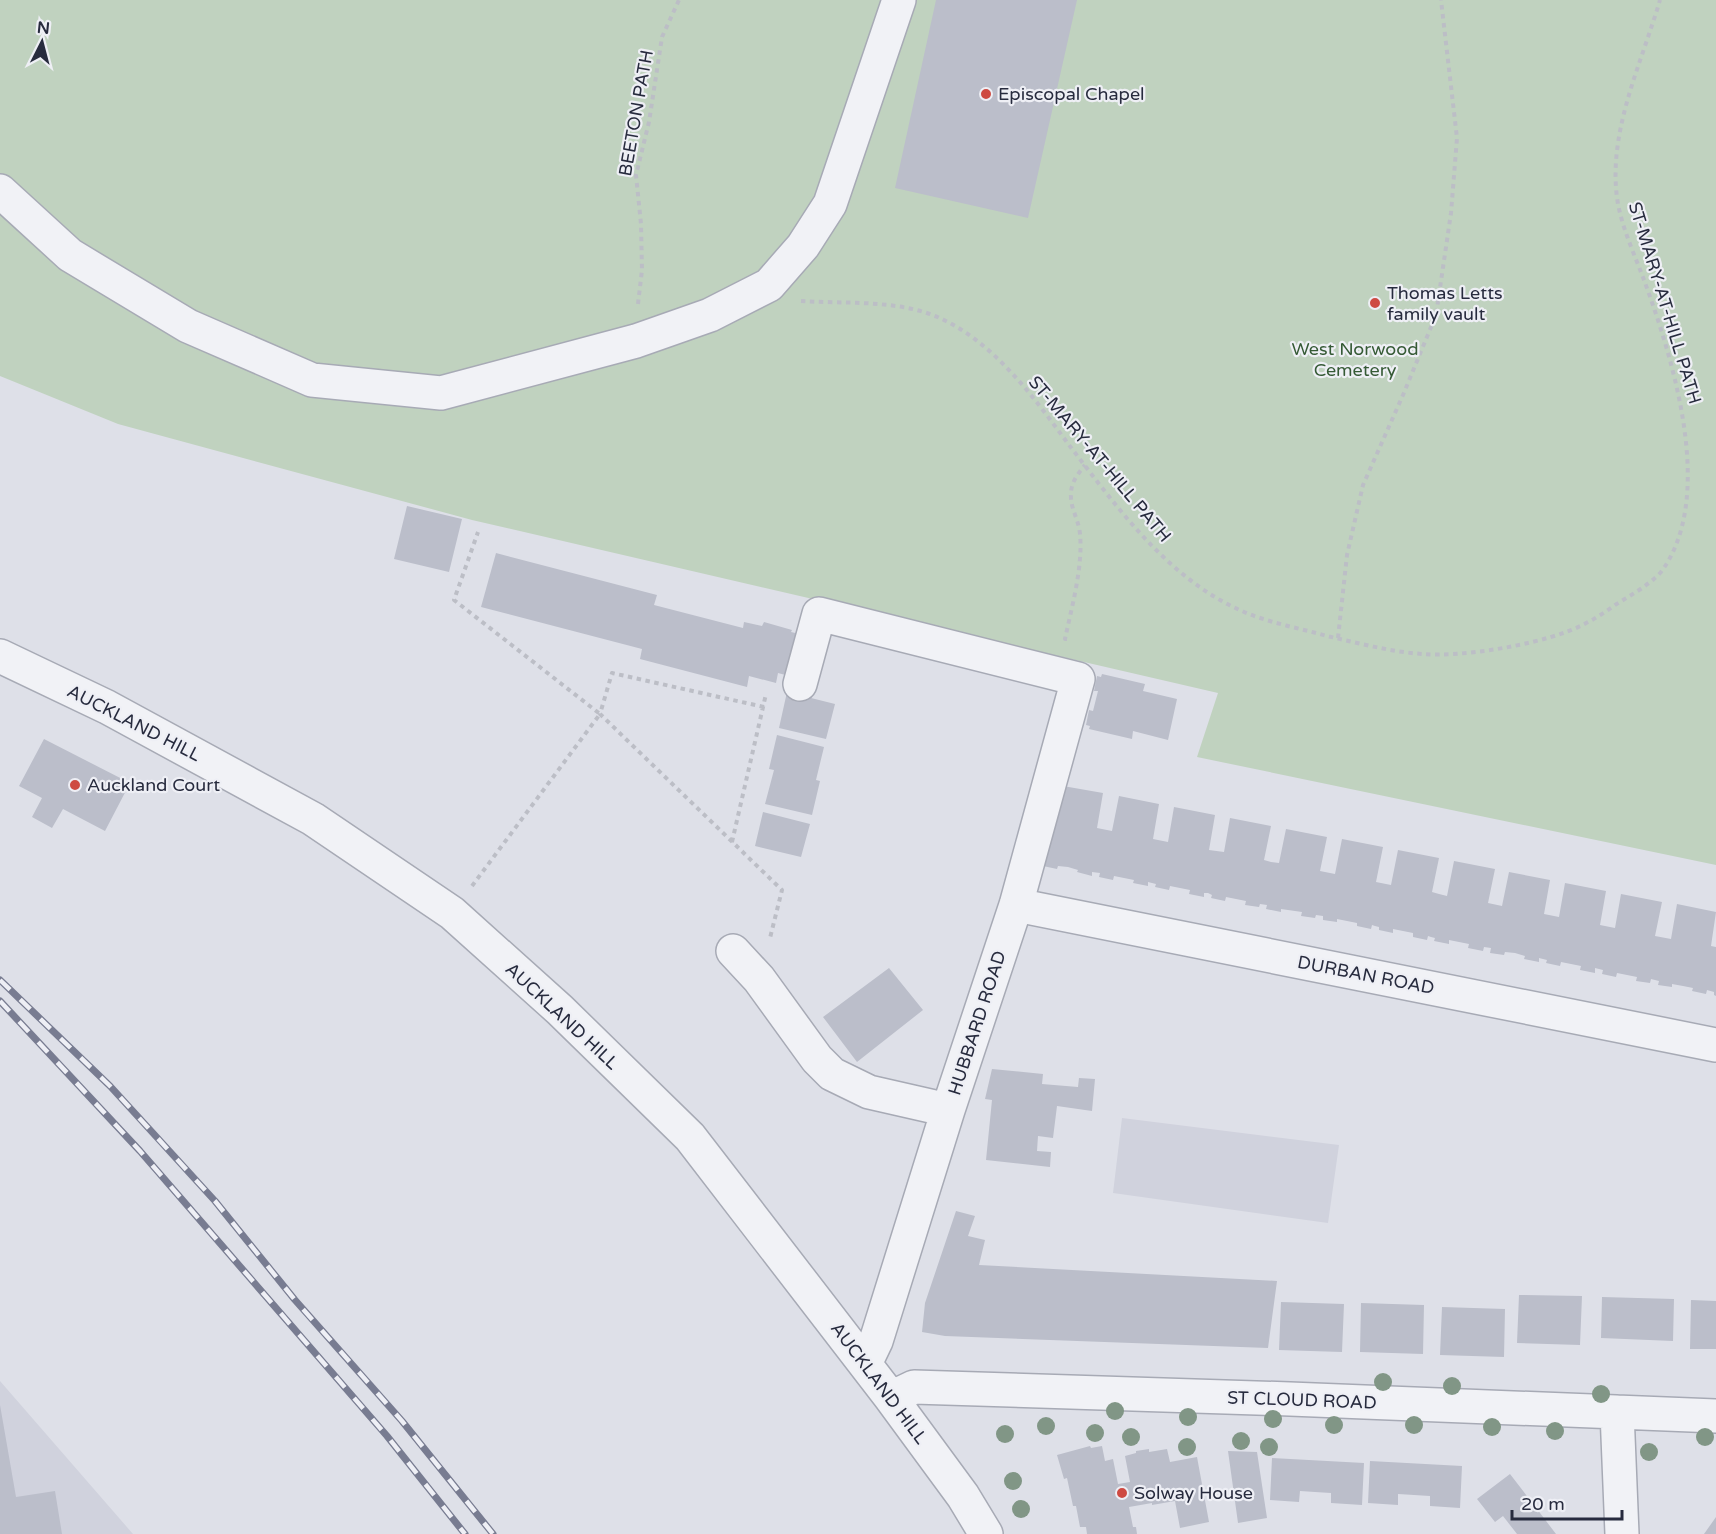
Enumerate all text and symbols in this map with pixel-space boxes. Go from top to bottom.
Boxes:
north arrow [12,12,72,72]
text: N [36,17,51,39]
street label: BEETON PATH [614,48,658,178]
place label: Episcopal Chapel [998,83,1145,105]
marker: Episcopal Chapel [979,87,993,101]
street label: ST-MARY-AT-HILL PATH [1624,199,1706,407]
place label: Thomas Letts family vault [1387,282,1503,325]
marker: Thomas Letts family vault [1368,296,1382,310]
park label: West Norwood Cemetery [1291,338,1419,381]
street label: ST-MARY-AT-HILL PATH [1024,371,1176,547]
street label: AUCKLAND HILL [64,680,205,766]
place label: Auckland Court [87,774,220,796]
marker: Auckland Court [68,778,82,792]
street label: HUBBARD ROAD [943,948,1011,1098]
street label: DURBAN ROAD [1296,951,1436,999]
street label: AUCKLAND HILL [501,958,624,1075]
street label: AUCKLAND HILL [826,1318,932,1449]
street label: ST CLOUD ROAD [1227,1386,1377,1414]
place label: Solway House [1134,1482,1253,1504]
scale bar [1512,1483,1622,1521]
marker: Solway House [1115,1486,1129,1500]
text: 20 m [1521,1493,1565,1515]

